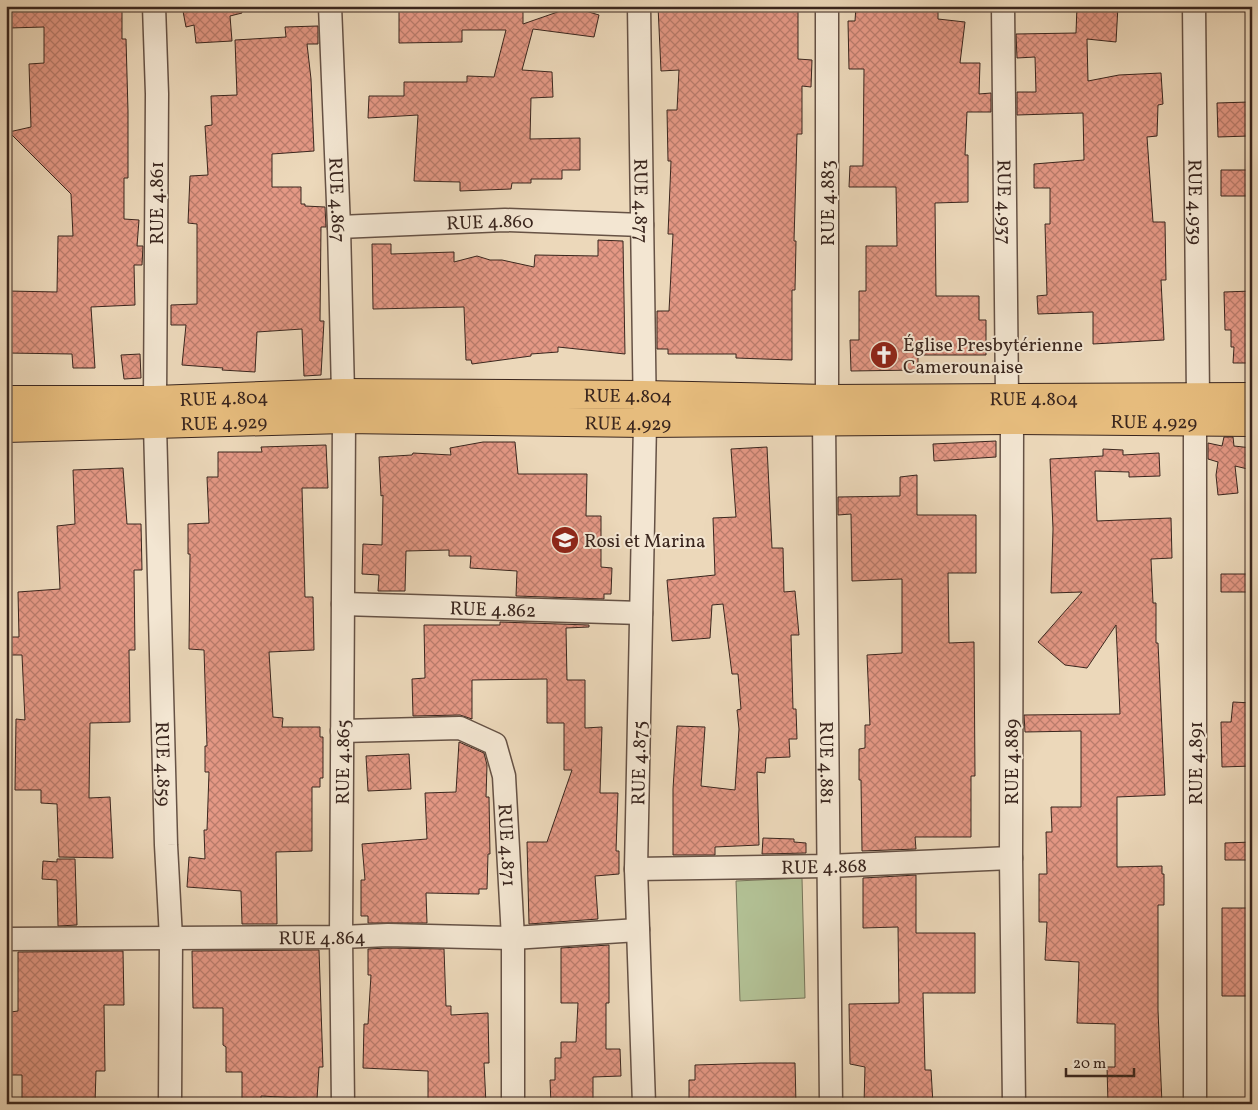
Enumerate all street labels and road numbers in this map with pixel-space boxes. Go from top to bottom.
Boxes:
street label: RUE 4.867 [321,157,350,243]
street label: RUE 4.877 [626,158,653,244]
street label: RUE 4.937 [990,159,1016,245]
street label: RUE 4.939 [1181,159,1207,245]
street label: RUE 4.883 [816,160,842,246]
street label: RUE 4.861 [145,161,171,245]
street label: RUE 4.860 [446,209,534,237]
street label: RUE 4.804 [583,384,673,411]
street label: RUE 4.804 [179,385,269,414]
street label: RUE 4.804 [989,387,1078,413]
street label: RUE 4.929 [180,410,268,438]
street label: RUE 4.929 [1110,410,1197,437]
street label: RUE 4.929 [584,411,671,438]
street label: RUE 4.862 [449,596,536,625]
street label: RUE 4.865 [331,719,357,805]
street label: RUE 4.889 [1000,719,1026,805]
street label: RUE 4.875 [626,720,654,806]
street label: RUE 4.859 [148,721,176,807]
street label: RUE 4.881 [812,721,839,805]
street label: RUE 4.891 [1184,721,1210,805]
street label: RUE 4.871 [491,803,521,887]
street label: RUE 4.868 [781,853,868,882]
street label: RUE 4.864 [278,925,366,952]

